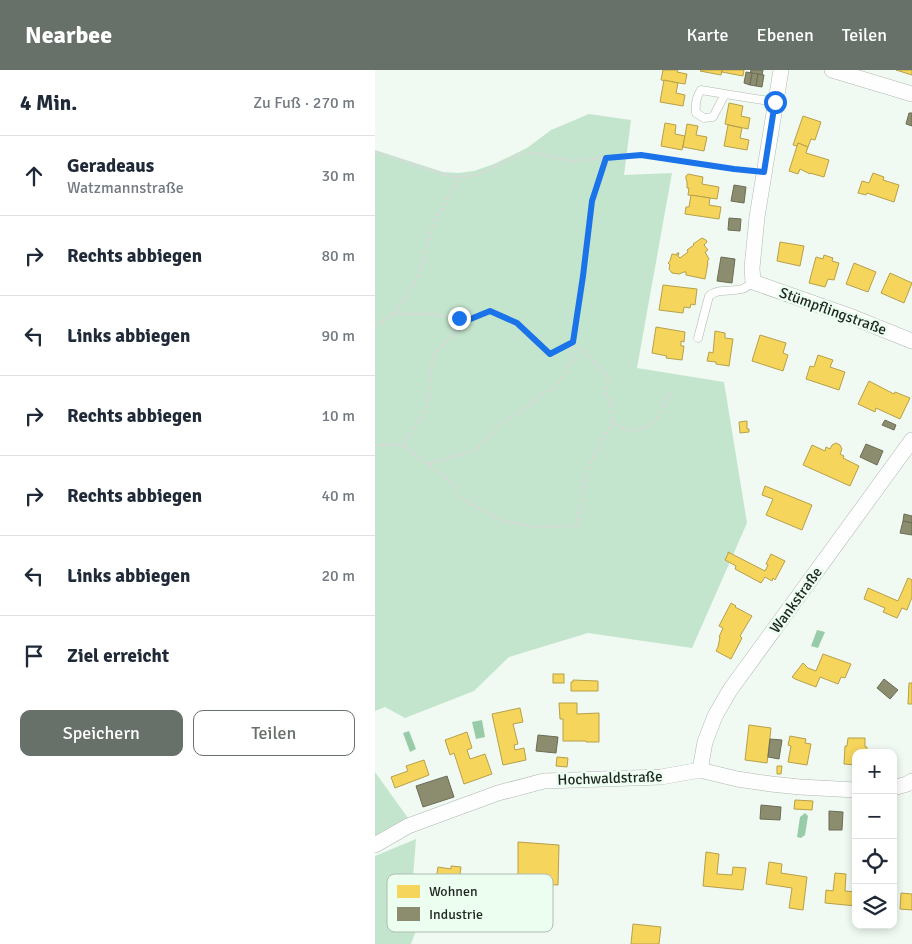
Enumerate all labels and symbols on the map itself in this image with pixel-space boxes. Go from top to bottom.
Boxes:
route start [764,91,787,114]
street label: Stümpflingstraße [777,283,889,339]
route end [448,307,471,330]
street label: Wankstraße [766,563,826,637]
street label: Hochwaldstraße [557,767,663,789]
legend [387,874,553,932]
text: Wohnen [429,883,478,900]
text: Industrie [429,906,483,923]

